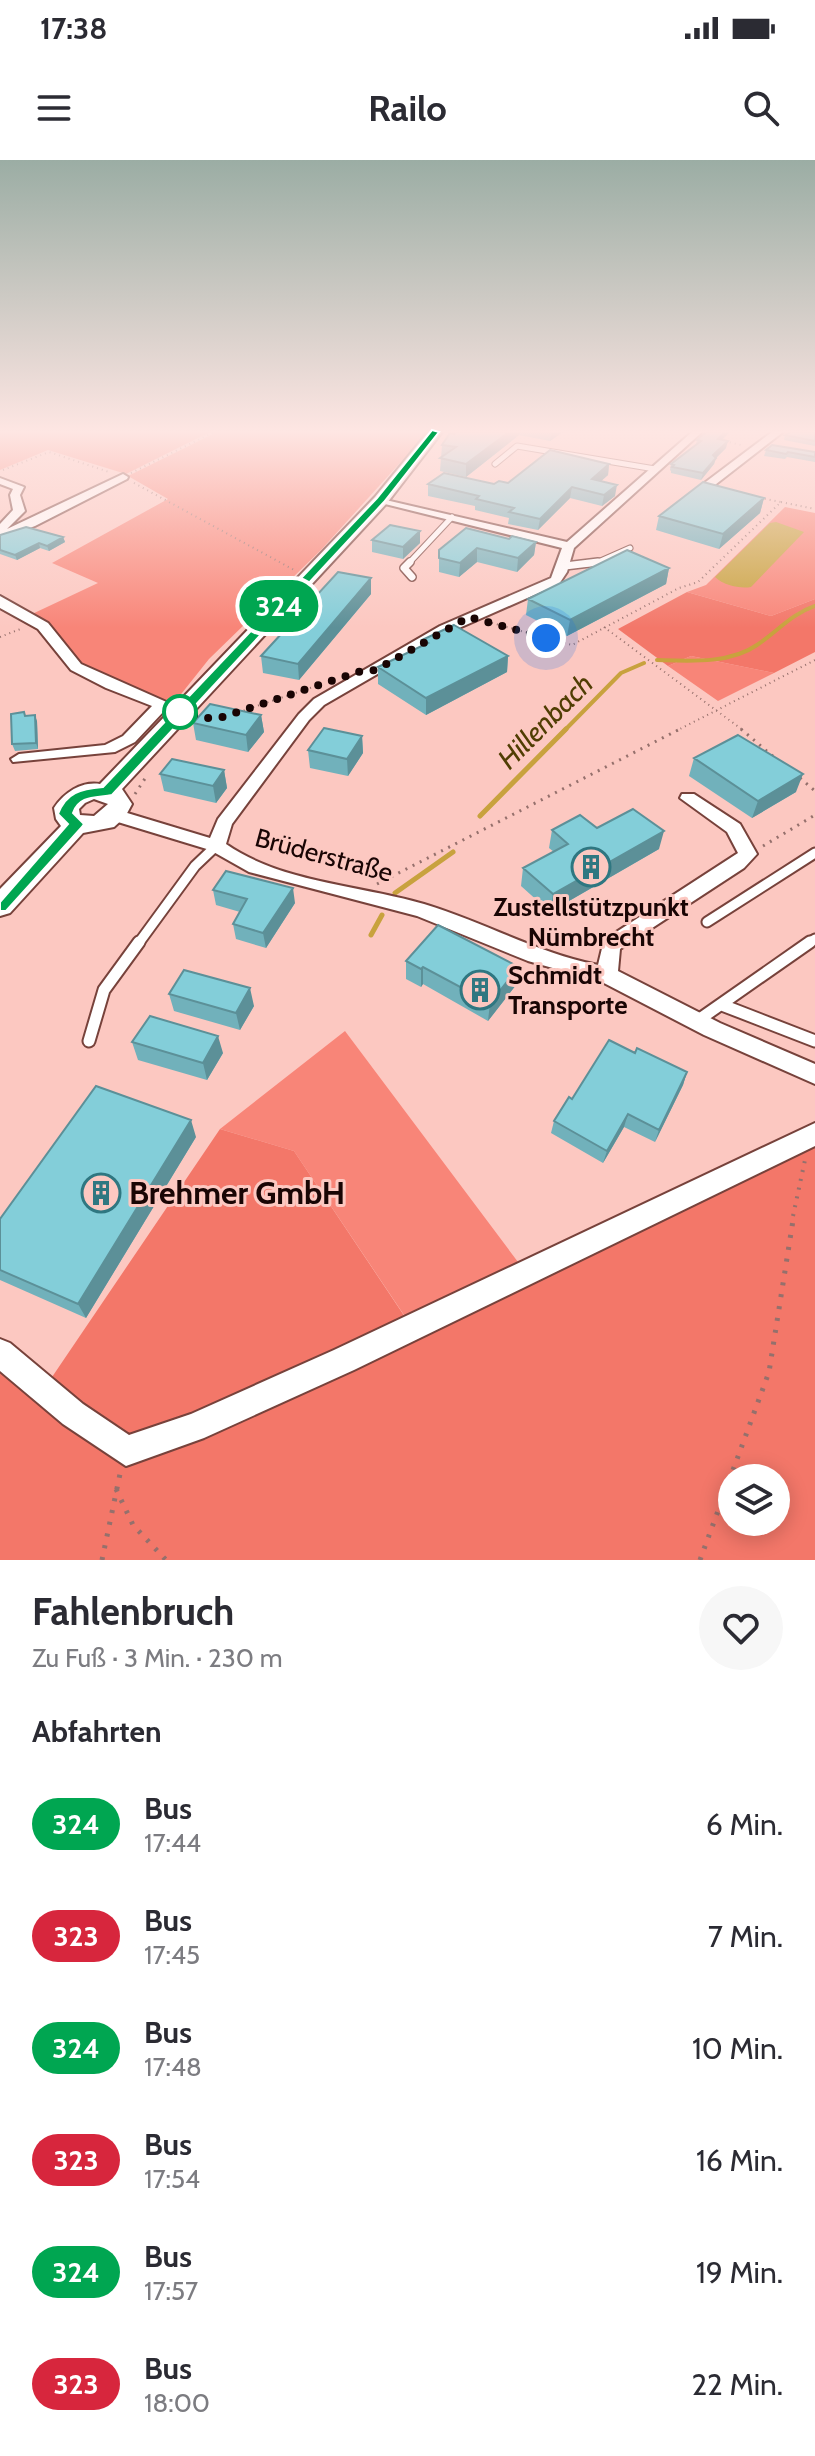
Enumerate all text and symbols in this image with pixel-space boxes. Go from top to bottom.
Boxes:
text: 17:38 [40,10,107,47]
icon: menu [32,86,76,130]
text: Railo [368,86,447,130]
icon: search [739,86,783,130]
line badge: 324 [233,580,325,632]
text: 324 [255,589,303,623]
your location [526,618,566,658]
water label: Hillenbach [490,666,600,776]
unlabelled marker [163,695,197,729]
street label: Brüderstraße [252,821,396,889]
building icon: Zustellstützpunkt Nümbrecht [570,846,612,888]
place label: Zustellstützpunkt Nümbrecht [493,891,689,953]
place label: Schmidt Transporte [508,959,628,1021]
building icon: Schmidt Transporte [459,969,501,1011]
building icon: Brehmer GmbH [80,1172,122,1214]
place label: Brehmer GmbH [129,1173,345,1212]
map controls [718,1464,790,1536]
button: layers [718,1464,790,1536]
button: heart [699,1586,783,1670]
text: Fahlenbruch [32,1588,234,1635]
text: Zu Fuß · 3 Min. · 230 m [32,1642,283,1674]
text: Abfahrten [32,1713,162,1750]
text: Bus [144,1790,192,1827]
text: 6 Min. [706,1806,783,1843]
text: 324 [52,1807,100,1841]
text: 17:44 [144,1827,201,1859]
text: Bus [144,1902,192,1939]
text: 7 Min. [708,1918,783,1955]
text: 323 [54,1919,99,1953]
text: 17:45 [144,1939,200,1971]
text: Bus [144,2014,192,2051]
text: 10 Min. [692,2030,783,2067]
text: 324 [52,2031,100,2065]
text: 17:48 [144,2051,202,2083]
text: Bus [144,2126,192,2163]
text: 16 Min. [696,2142,783,2179]
text: 323 [54,2143,99,2177]
text: 17:54 [144,2163,200,2195]
text: Bus [144,2238,192,2275]
text: 19 Min. [696,2254,783,2291]
text: 324 [52,2255,100,2289]
text: 17:57 [144,2275,198,2307]
text: Bus [144,2350,192,2387]
text: 22 Min. [691,2366,783,2403]
text: 323 [54,2367,99,2401]
text: 18:00 [144,2387,210,2419]

